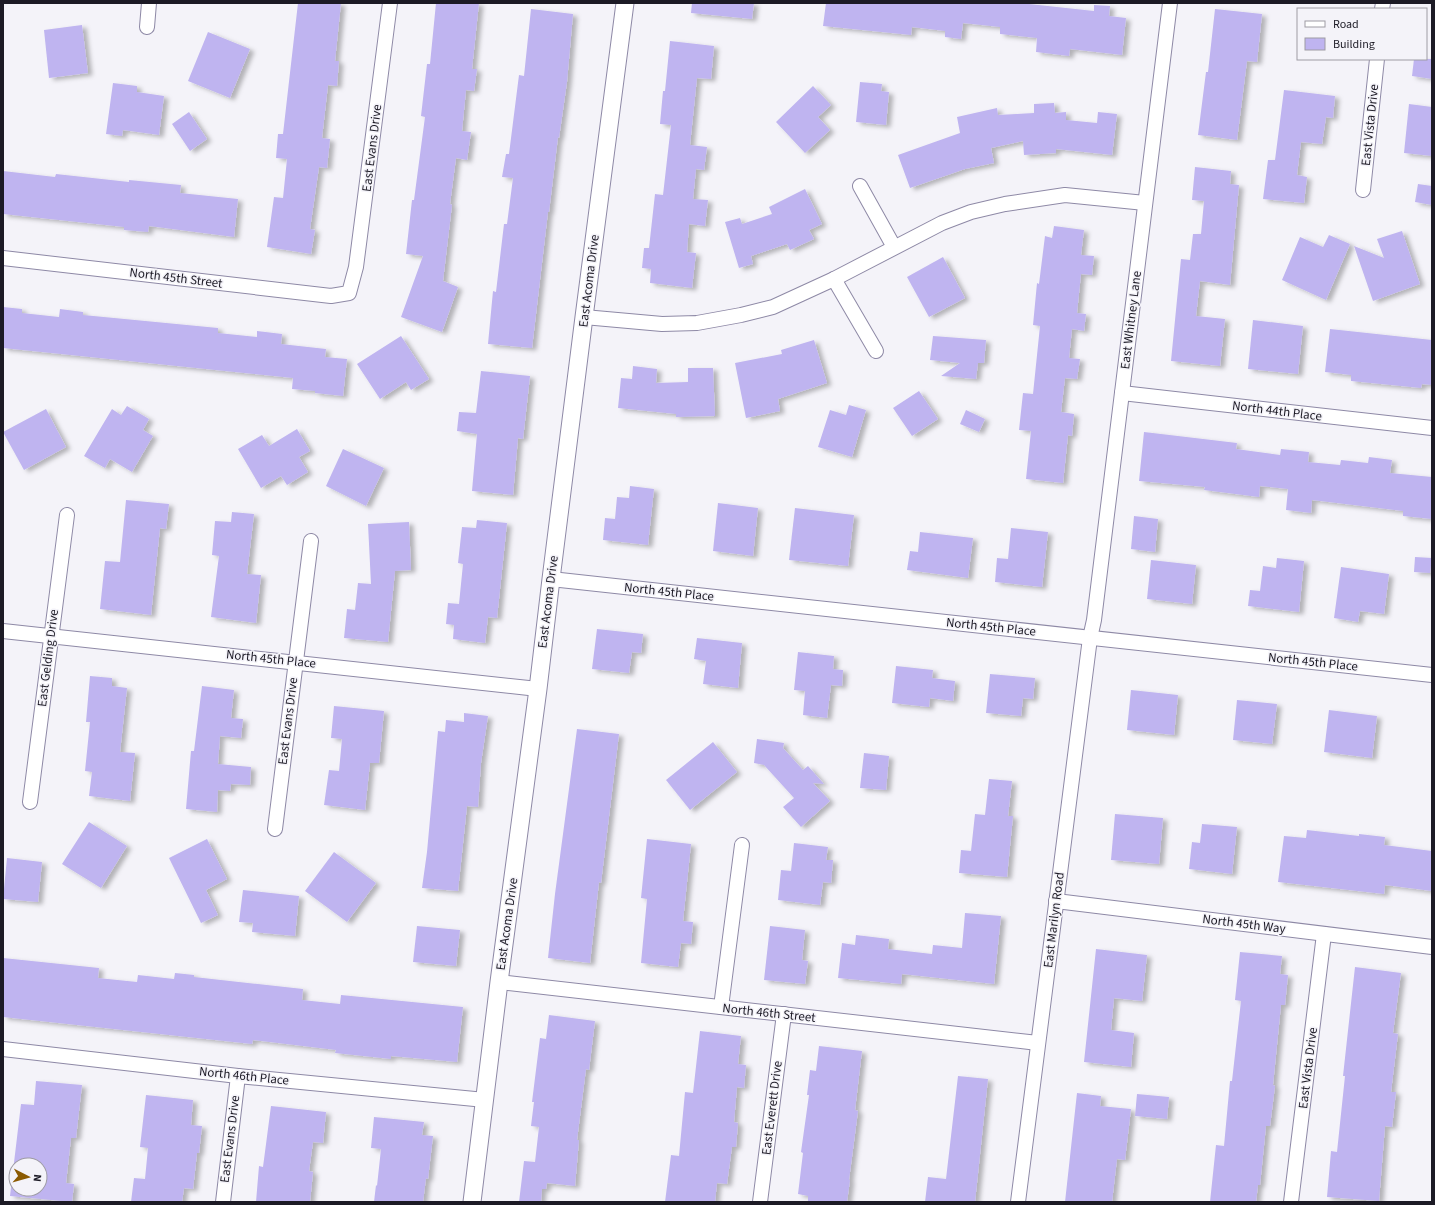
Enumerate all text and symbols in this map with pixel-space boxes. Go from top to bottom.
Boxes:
legend [1297,8,1427,60]
text: Road [1333,16,1359,33]
text: Building [1333,36,1375,53]
street label: East Vista Drive [1357,83,1383,167]
street label: East Evans Drive [358,103,386,193]
street label: East Acoma Drive [574,234,604,328]
street label: North 45th Street [128,263,224,293]
street label: East Whitney Lane [1116,270,1146,370]
street label: North 44th Place [1231,397,1323,425]
street label: East Acoma Drive [533,555,563,649]
street label: North 45th Place [623,578,715,606]
street label: East Gelding Drive [33,608,63,708]
street label: North 45th Place [945,613,1037,641]
street label: North 45th Place [225,645,317,673]
street label: North 45th Place [1267,648,1359,676]
street label: East Evans Drive [274,676,302,766]
street label: East Marilyn Road [1039,871,1069,969]
street label: East Acoma Drive [492,876,522,972]
street label: North 45th Way [1201,910,1287,938]
street label: North 46th Street [722,999,817,1027]
street label: East Vista Drive [1294,1026,1322,1110]
street label: East Everett Drive [757,1060,787,1156]
street label: North 46th Place [198,1062,290,1090]
street label: East Evans Drive [216,1094,244,1184]
north arrow [8,1157,48,1197]
text: N [30,1174,45,1182]

